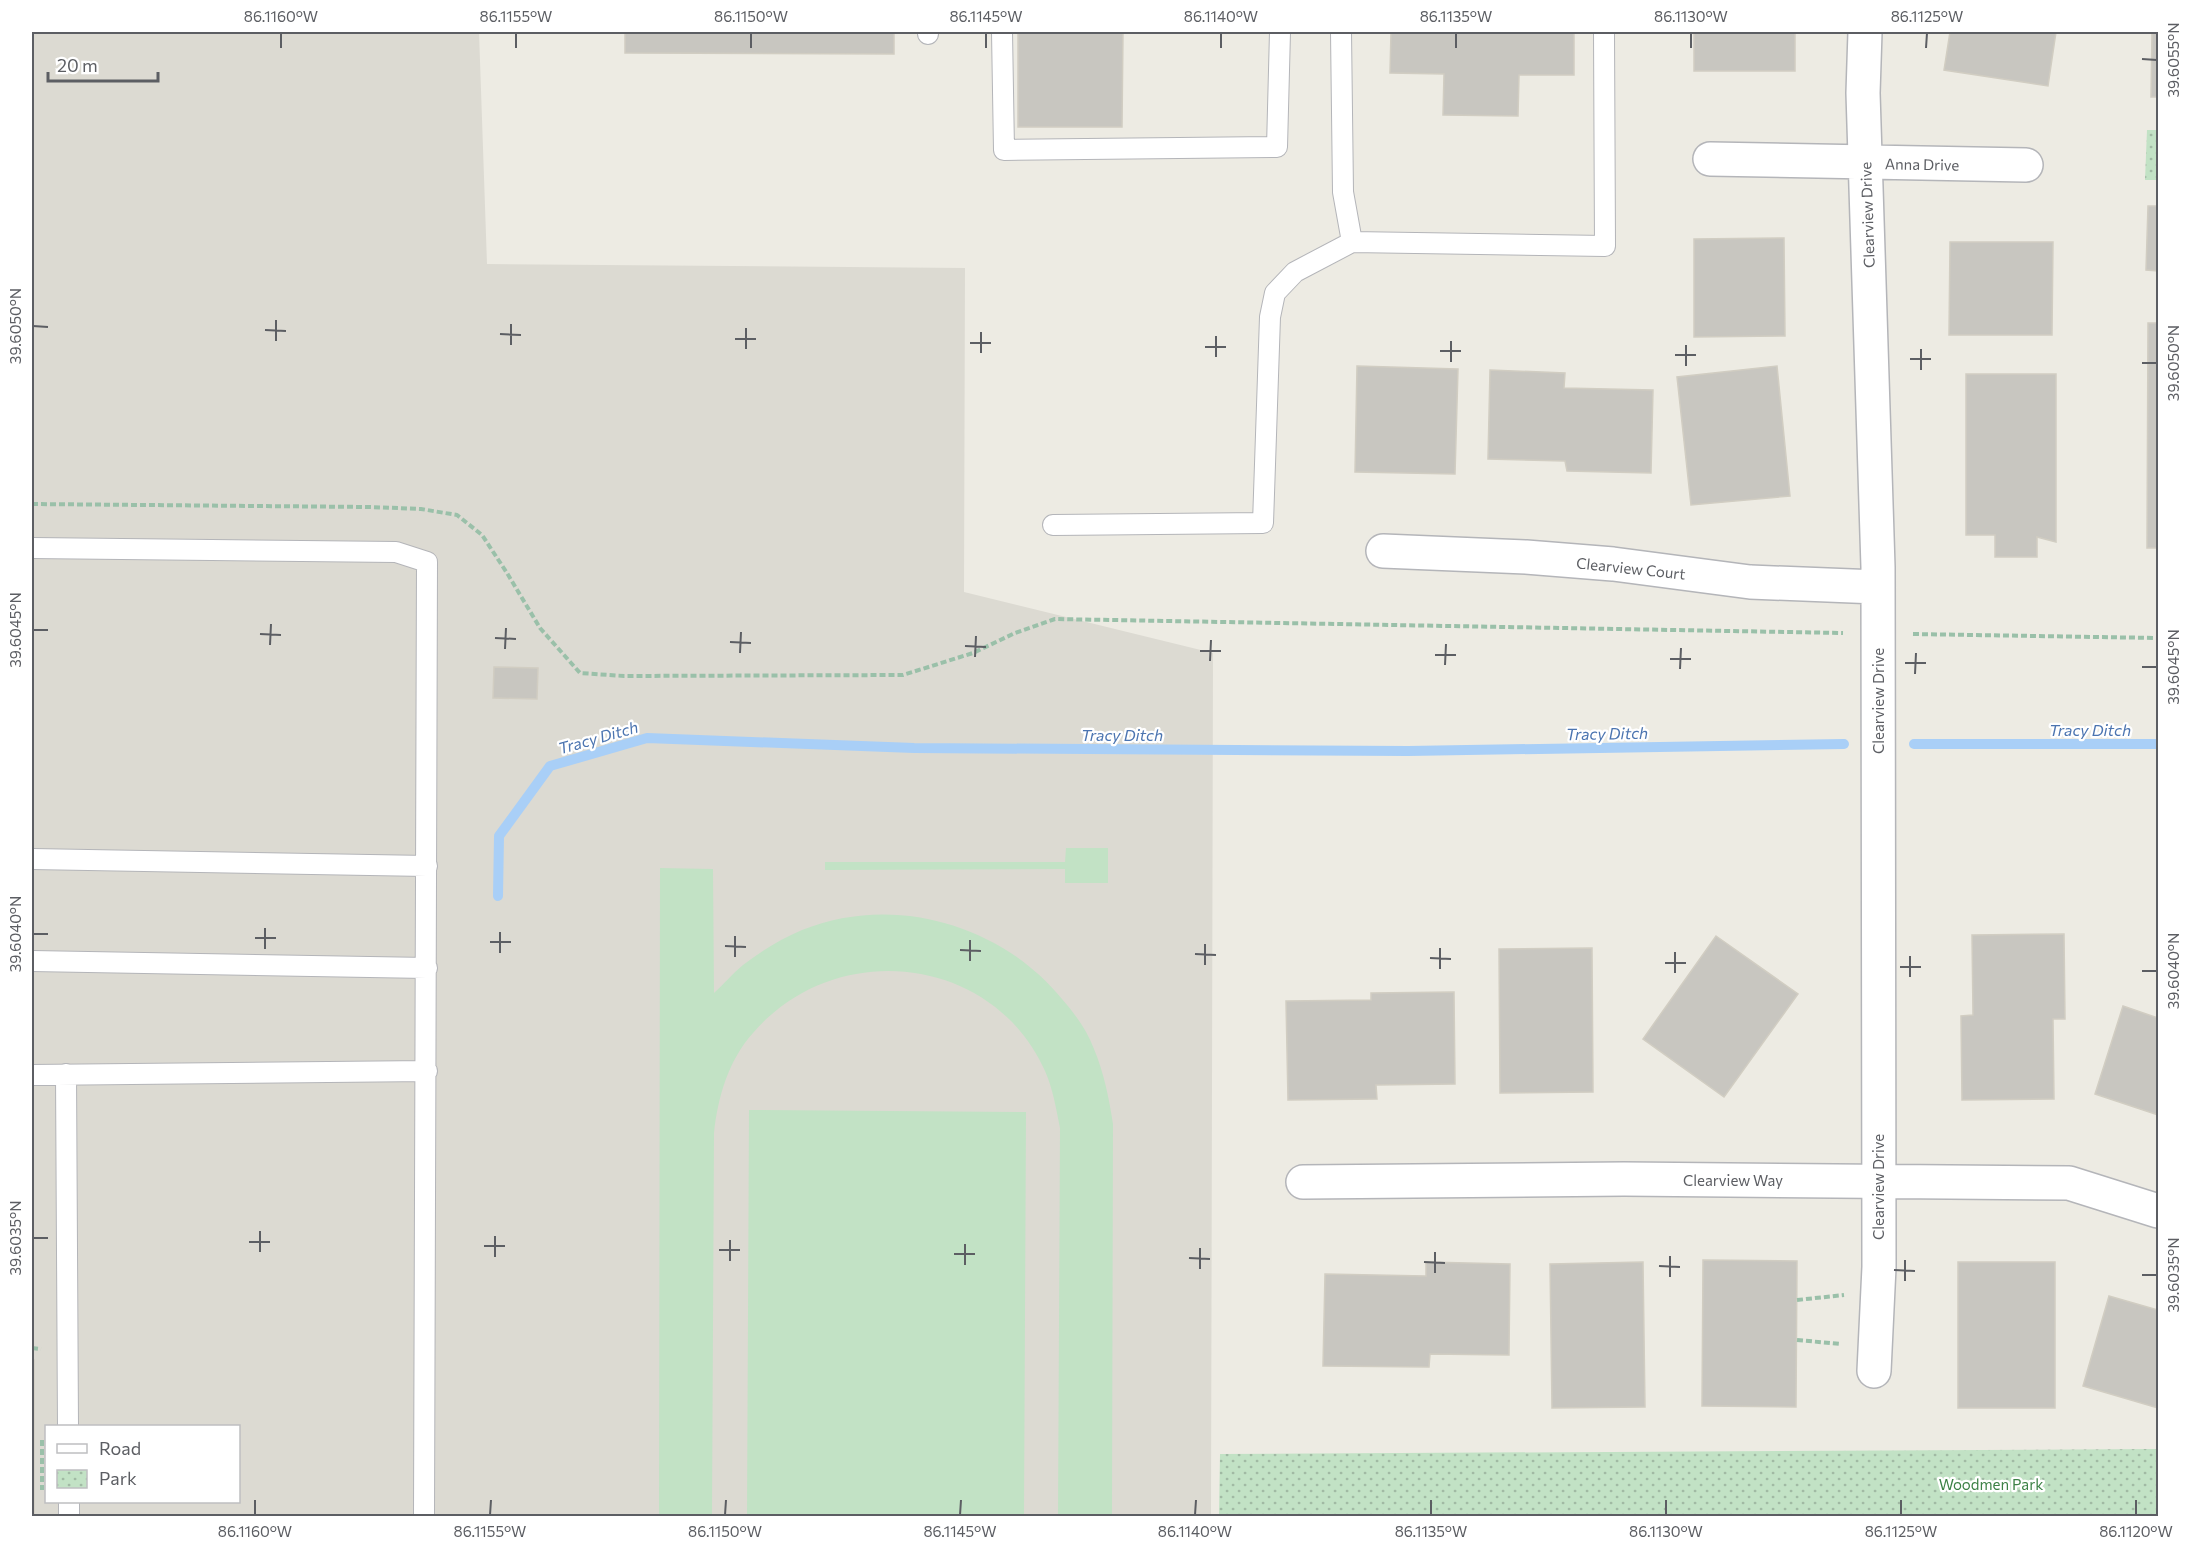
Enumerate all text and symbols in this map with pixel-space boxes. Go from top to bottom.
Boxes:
text: 86.1160°W [244,7,318,25]
text: 86.1155°W [480,7,552,25]
text: 86.1150°W [714,7,788,25]
text: 86.1145°W [949,7,1023,25]
text: 86.1140°W [1184,7,1258,25]
text: 86.1135°W [1420,7,1492,25]
text: 86.1130°W [1654,7,1728,25]
text: 86.1125°W [1891,7,1963,25]
text: 39.6055°N [2164,22,2182,98]
scale bar [48,45,158,83]
text: 20 m [57,54,98,76]
street label: Anna Drive [1885,154,1959,174]
street label: Clearview Drive [1856,162,1878,268]
text: 39.6050°N [6,288,24,364]
text: 39.6050°N [2164,325,2182,401]
street label: Clearview Court [1575,553,1687,583]
text: 39.6045°N [6,592,24,668]
text: 39.6045°N [2164,629,2182,705]
street label: Clearview Drive [1869,648,1887,754]
water label: Tracy Ditch [556,717,640,757]
water label: Tracy Ditch [2049,720,2131,739]
water label: Tracy Ditch [1566,723,1648,743]
water label: Tracy Ditch [1081,725,1163,744]
text: 39.6040°N [6,896,24,972]
text: 39.6040°N [2164,933,2182,1009]
street label: Clearview Drive [1869,1134,1887,1240]
street label: Clearview Way [1683,1171,1783,1189]
text: 39.6035°N [6,1200,24,1276]
text: 39.6035°N [2164,1237,2182,1313]
legend [45,1425,240,1503]
text: Road [99,1437,141,1459]
text: Park [99,1467,137,1489]
park label: Woodmen Park [1939,1475,2043,1493]
text: 86.1160°W [218,1522,292,1540]
text: 86.1155°W [454,1522,526,1540]
text: 86.1150°W [688,1522,762,1540]
text: 86.1145°W [923,1522,997,1540]
text: 86.1140°W [1158,1522,1232,1540]
text: 86.1135°W [1395,1522,1467,1540]
text: 86.1130°W [1629,1522,1703,1540]
text: 86.1125°W [1865,1522,1937,1540]
text: 86.1120°W [2099,1522,2173,1540]

